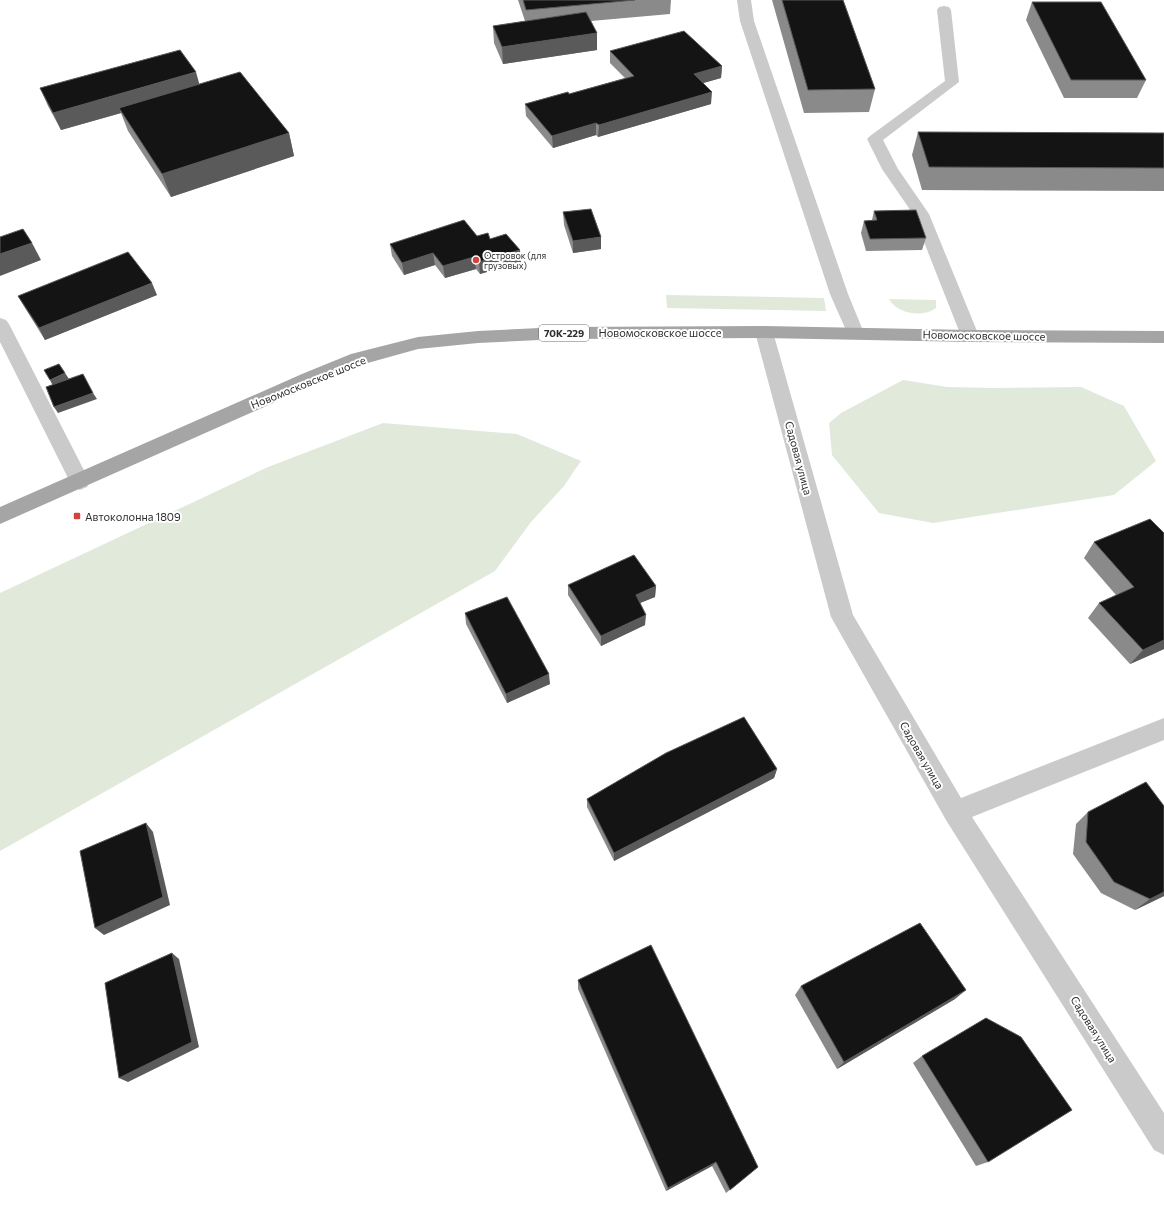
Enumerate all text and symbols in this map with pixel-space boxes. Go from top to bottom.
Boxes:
place label: Островок (для грузовых) [484,250,546,271]
marker: Островок (для грузовых) [471,255,481,265]
road number: 70К-229 [539,325,589,341]
street label: Новомосковское шоссе [599,326,722,339]
street label: Новомосковское шоссе [922,327,1046,343]
street label: Новомосковское шоссе [249,353,368,411]
street label: Садовая улица [783,420,815,496]
place label: Автоколонна 1809 [85,510,181,523]
marker: Автоколонна 1809 [72,511,82,521]
street label: Садовая улица [897,719,947,791]
street label: Садовая улица [1068,993,1120,1065]

